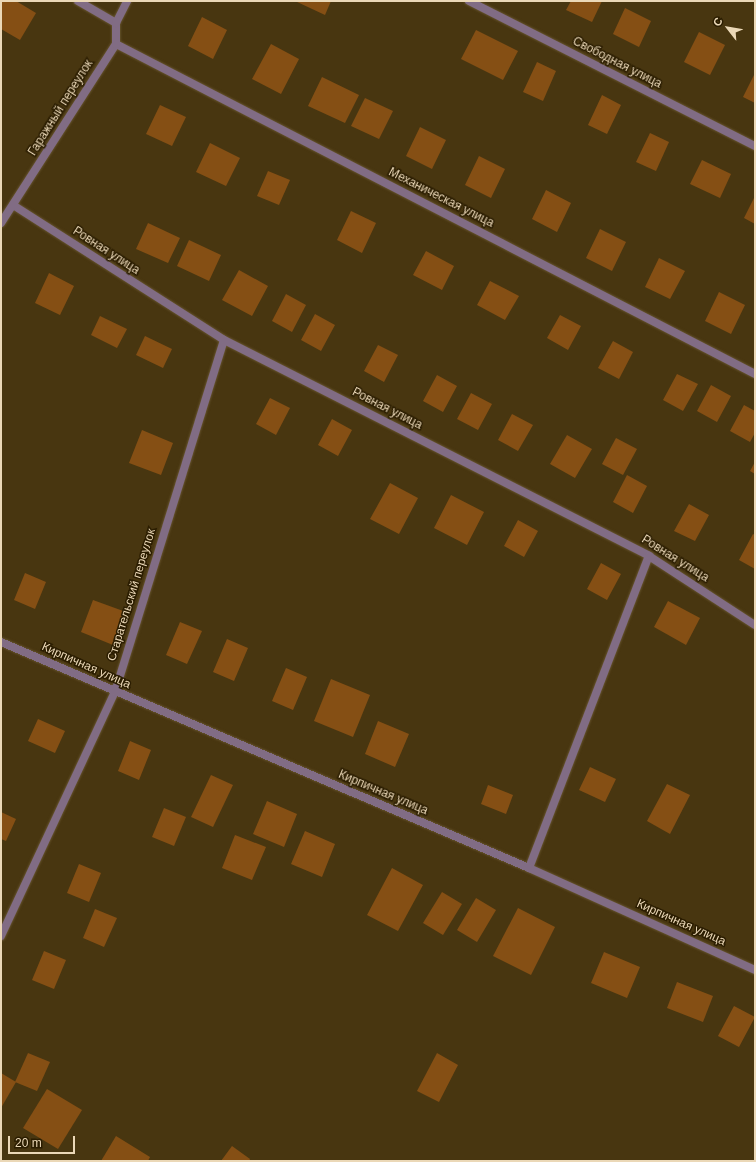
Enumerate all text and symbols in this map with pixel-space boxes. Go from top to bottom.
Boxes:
north arrow [708,8,748,48]
text: С [711,15,725,28]
street label: Свободная улица [570,34,664,92]
street label: Гаражный переулок [26,57,96,159]
street label: Механическая улица [386,165,496,231]
street label: Ровная улица [70,224,142,278]
street label: Ровная улица [350,385,424,433]
street label: Старательский переулок [105,527,159,663]
street label: Ровная улица [639,533,711,585]
street label: Кирпичная улица [39,640,133,692]
street label: Кирпичная улица [336,768,430,818]
street label: Кирпичная улица [634,897,728,949]
scale bar [10,1128,77,1154]
text: 20 m [15,1136,42,1150]

